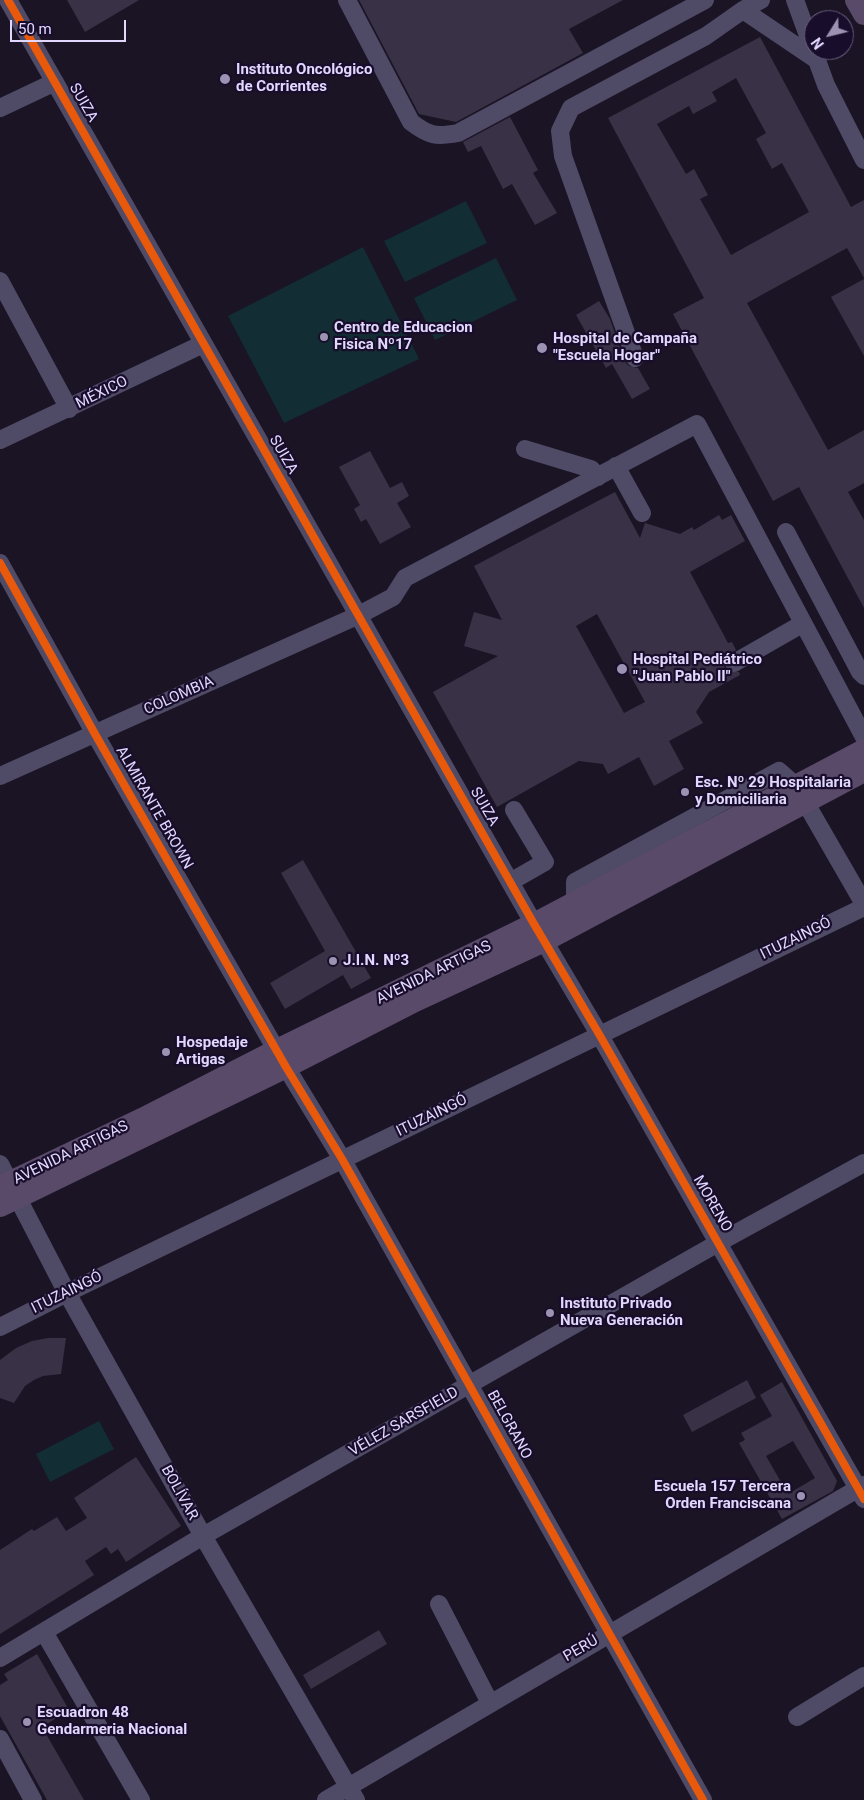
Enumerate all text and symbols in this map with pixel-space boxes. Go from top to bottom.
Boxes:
scale bar [12,10,129,42]
north arrow [804,10,854,60]
text: 50 m [18,20,52,38]
text: N [808,35,827,52]
place label: Instituto Oncológico de Corrientes [236,61,372,96]
marker: Instituto Oncológico de Corrientes [218,72,232,86]
street label: SUIZA [65,80,101,126]
place label: Centro de Educacion Fisica Nº17 [334,319,473,354]
place label: Hospital de Campaña "Escuela Hogar" [553,330,697,365]
marker: Centro de Educacion Fisica Nº17 [318,331,330,343]
marker: Hospital de Campaña "Escuela Hogar" [535,341,549,355]
street label: MÉXICO [73,373,131,413]
street label: SUIZA [265,432,301,478]
place label: Hospital Pediátrico "Juan Pablo II" [633,651,762,686]
marker: Hospital Pediátrico "Juan Pablo II" [615,662,629,676]
street label: COLOMBIA [141,673,217,719]
street label: ALMIRANTE BROWN [112,743,196,873]
place label: Esc. Nº 29 Hospitalaria y Domiciliaria [695,774,851,809]
street label: SUIZA [466,784,502,830]
marker: Esc. Nº 29 Hospitalaria y Domiciliaria [679,786,691,798]
street label: ITUZAINGÓ [758,914,834,964]
street label: AVENIDA ARTIGAS [374,937,494,1009]
place label: J.I.N. Nº3 [343,952,409,970]
marker: J.I.N. Nº3 [327,955,339,967]
place label: Hospedaje Artigas [176,1034,248,1069]
marker: Hospedaje Artigas [160,1046,172,1058]
street label: ITUZAINGÓ [394,1091,470,1141]
street label: AVENIDA ARTIGAS [11,1117,131,1189]
street label: MORENO [689,1173,735,1235]
street label: ITUZAINGÓ [29,1268,105,1318]
place label: Instituto Privado Nueva Generación [560,1295,683,1330]
marker: Instituto Privado Nueva Generación [544,1307,556,1319]
street label: VÉLEZ SARSFIELD [346,1383,462,1461]
street label: BELGRANO [483,1388,535,1462]
street label: BOLÍVAR [157,1462,201,1524]
place label: Escuela 157 Tercera Orden Franciscana [654,1478,791,1513]
marker: Escuela 157 Tercera Orden Franciscana [795,1490,807,1502]
street label: PERÚ [560,1632,602,1666]
place label: Escuadron 48 Gendarmeria Nacional [37,1704,187,1739]
marker: Escuadron 48 Gendarmeria Nacional [21,1716,33,1728]

